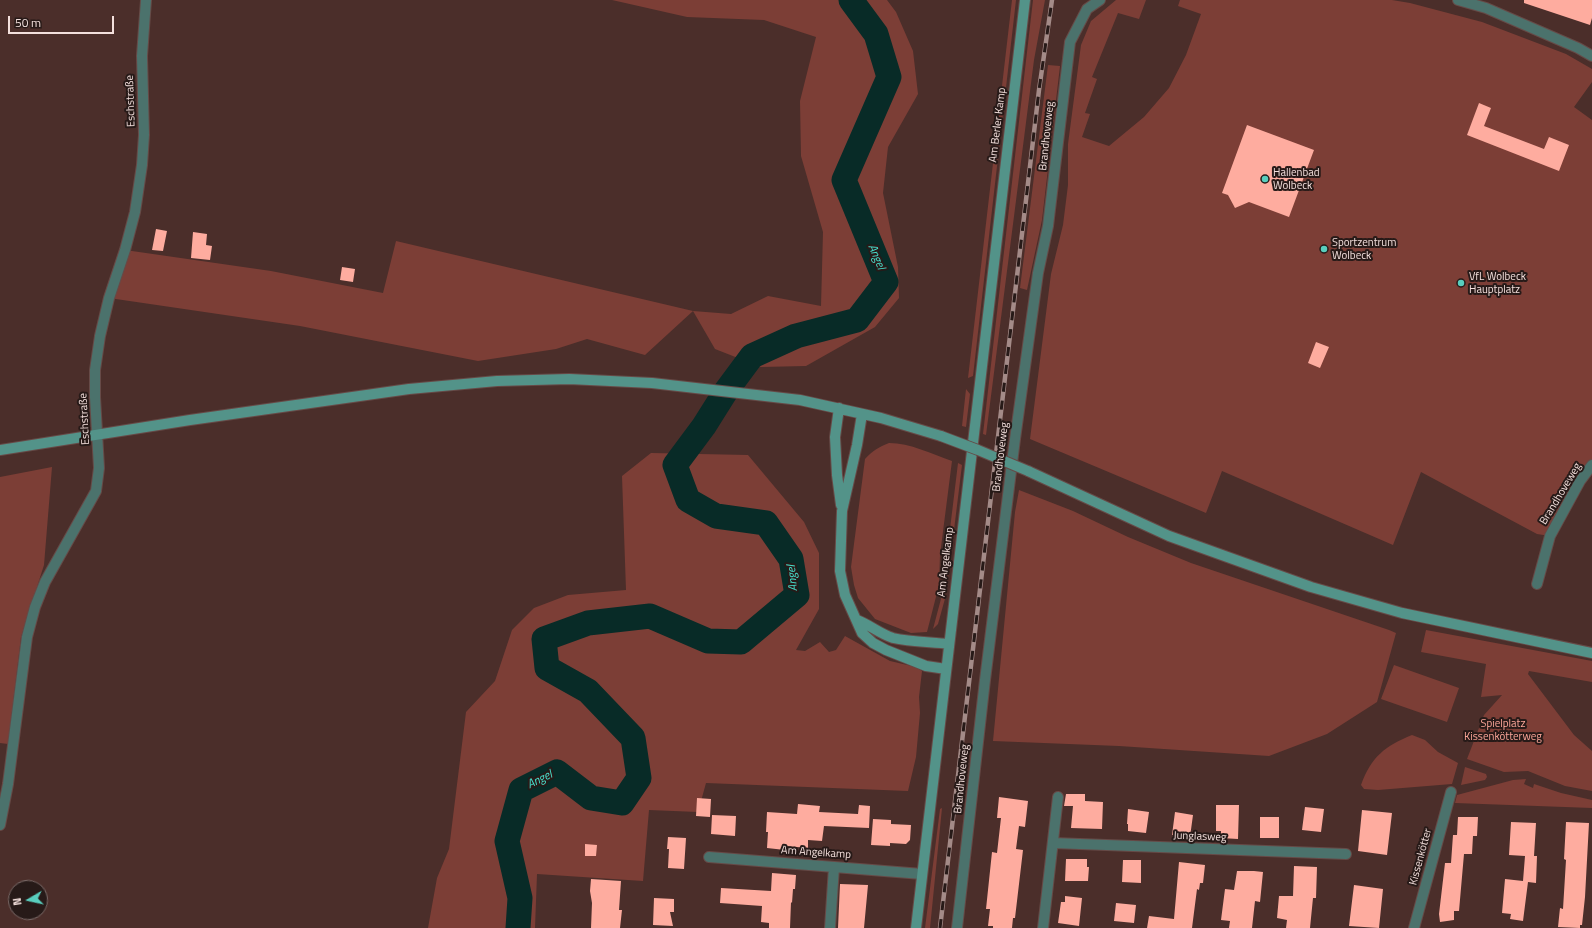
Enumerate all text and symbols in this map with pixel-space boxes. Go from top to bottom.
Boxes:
scale bar [10,8,116,34]
text: 50 m [15,13,41,32]
street label: Eschstraße [123,75,139,127]
street label: Am Berler Kamp [987,87,1009,163]
street label: Brandhoveweg [1037,101,1057,171]
place label: Hallenbad Wolbeck [1273,166,1320,192]
marker: Hallenbad Wolbeck [1260,174,1270,184]
place label: Sportzentrum Wolbeck [1332,236,1396,262]
water label: Angel [864,242,888,272]
marker: Sportzentrum Wolbeck [1319,244,1329,254]
place label: VfL Wolbeck Hauptplatz [1469,270,1526,296]
marker: VfL Wolbeck Hauptplatz [1456,278,1466,288]
street label: Eschstraße [77,393,93,445]
street label: Brandhoveweg [990,422,1012,492]
street label: Brandhoveweg [1537,461,1585,527]
street label: Am Angelkamp [935,526,957,598]
water label: Angel [785,564,801,592]
park label: Spielplatz Kissenkötterweg [1464,717,1542,743]
street label: Brandhoveweg [952,744,972,814]
water label: Angel [525,768,555,792]
street label: Kissenkötter [1407,827,1435,887]
street label: Junglasweg [1173,829,1227,845]
street label: Am Angelkamp [781,844,851,862]
north arrow [8,880,48,920]
text: N [9,897,26,907]

